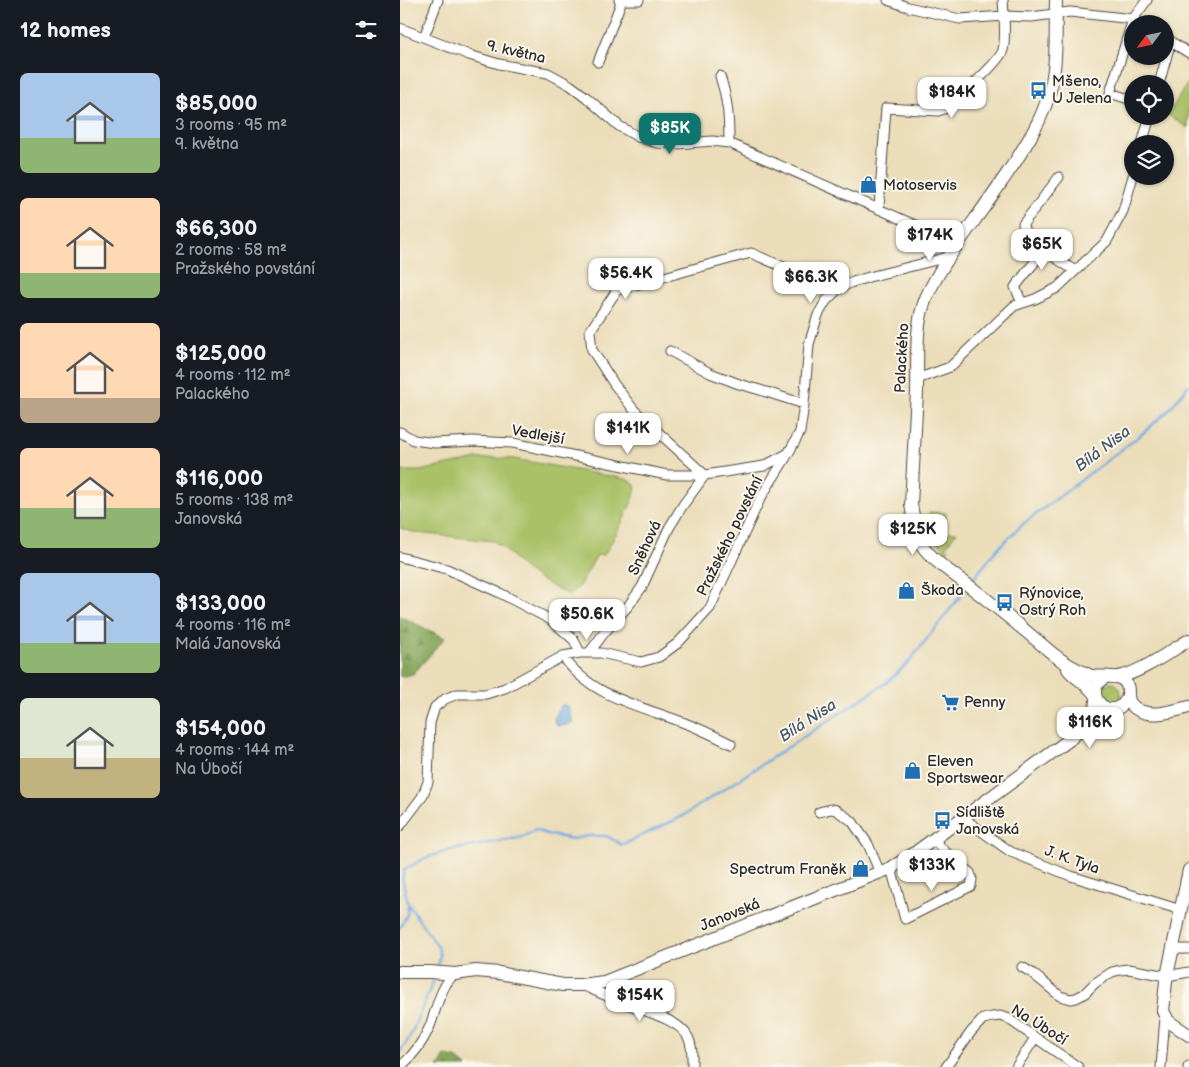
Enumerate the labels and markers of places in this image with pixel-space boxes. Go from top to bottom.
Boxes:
place label: Mšeno, U Jelena [1052,72,1112,108]
pin: $184K [917,76,987,119]
bus stop icon: Mšeno, U Jelena [1028,80,1048,100]
pin: $85K [640,112,700,155]
shop icon: Motoservis [859,175,879,195]
place label: Motoservis [883,176,957,195]
pin: $174K [895,220,965,262]
pin: $65K [1012,228,1072,271]
pin: $56.4K [585,258,667,300]
pin: $66.3K [770,262,852,304]
pin: $141K [593,412,663,455]
pin: $125K [878,514,948,556]
shop icon: Škoda [897,580,917,600]
place label: Škoda [921,581,964,600]
place label: Rýnovice, Ostrý Roh [1019,584,1086,620]
bus stop icon: Rýnovice, Ostrý Roh [995,592,1015,612]
pin: $50.6K [546,598,628,641]
supermarket icon: Penny [940,692,960,712]
place label: Penny [964,693,1006,712]
pin: $116K [1055,706,1125,749]
place label: Eleven Sportswear [927,752,1004,788]
shop icon: Eleven Sportswear [903,760,923,780]
place label: Sídliště Janovská [956,803,1019,839]
bus stop icon: Sídliště Janovská [932,811,952,831]
pin: $133K [897,850,967,892]
shop icon: Spectrum Franěk [850,859,870,879]
place label: Spectrum Franěk [730,860,847,879]
pin: $154K [605,980,675,1022]

